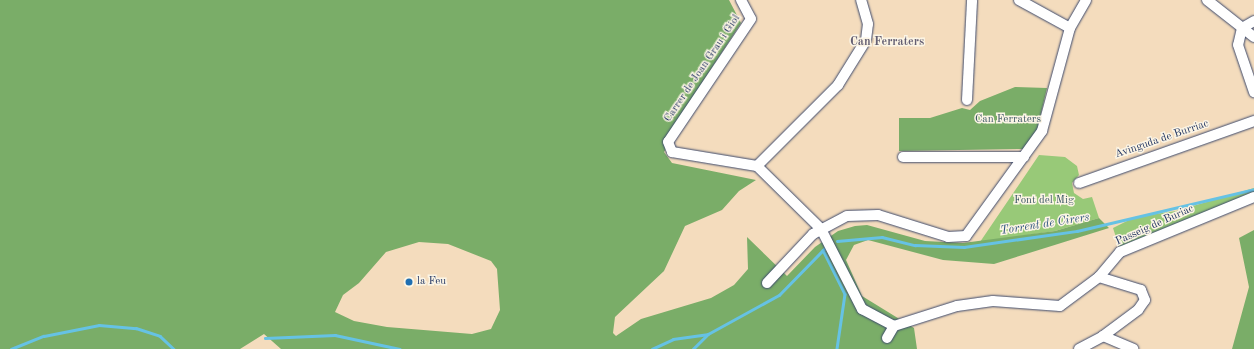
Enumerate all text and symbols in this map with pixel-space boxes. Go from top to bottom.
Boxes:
street label: Carrer de Joan Grau i Giol [662,13,744,125]
district label: Can Ferraters [850,36,924,50]
park label: Can Ferraters [975,113,1041,127]
street label: Avinguda de Burriac [1113,118,1211,162]
park label: Font del Mig [1014,194,1074,208]
street label: Passeig de Buriac [1114,203,1196,249]
water label: Torrent de Cirers [999,211,1091,239]
place label: la Feu [417,275,446,289]
marker: la Feu [404,277,414,287]

